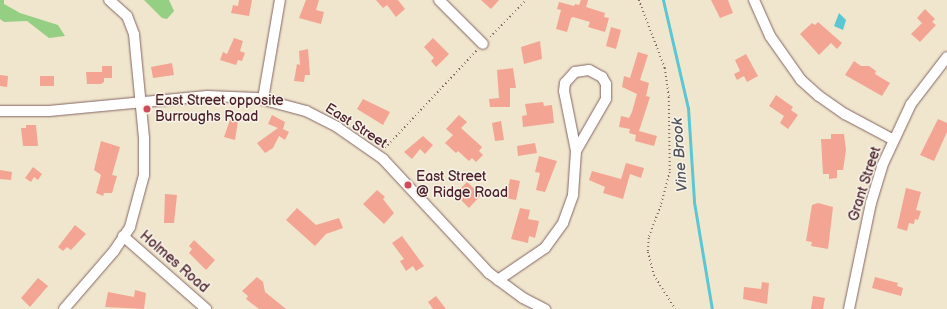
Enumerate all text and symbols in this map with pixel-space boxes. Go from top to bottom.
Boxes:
place label: East Street opposite Burroughs Road [155,93,284,126]
street label: East Street [322,100,390,152]
marker: East Street opposite Burroughs Road [142,104,152,114]
water label: Vine Brook [668,117,692,193]
street label: Grant Street [845,144,885,224]
place label: East Street @ Ridge Road [416,169,508,202]
marker: East Street @ Ridge Road [403,180,413,190]
street label: Holmes Road [136,228,212,296]

